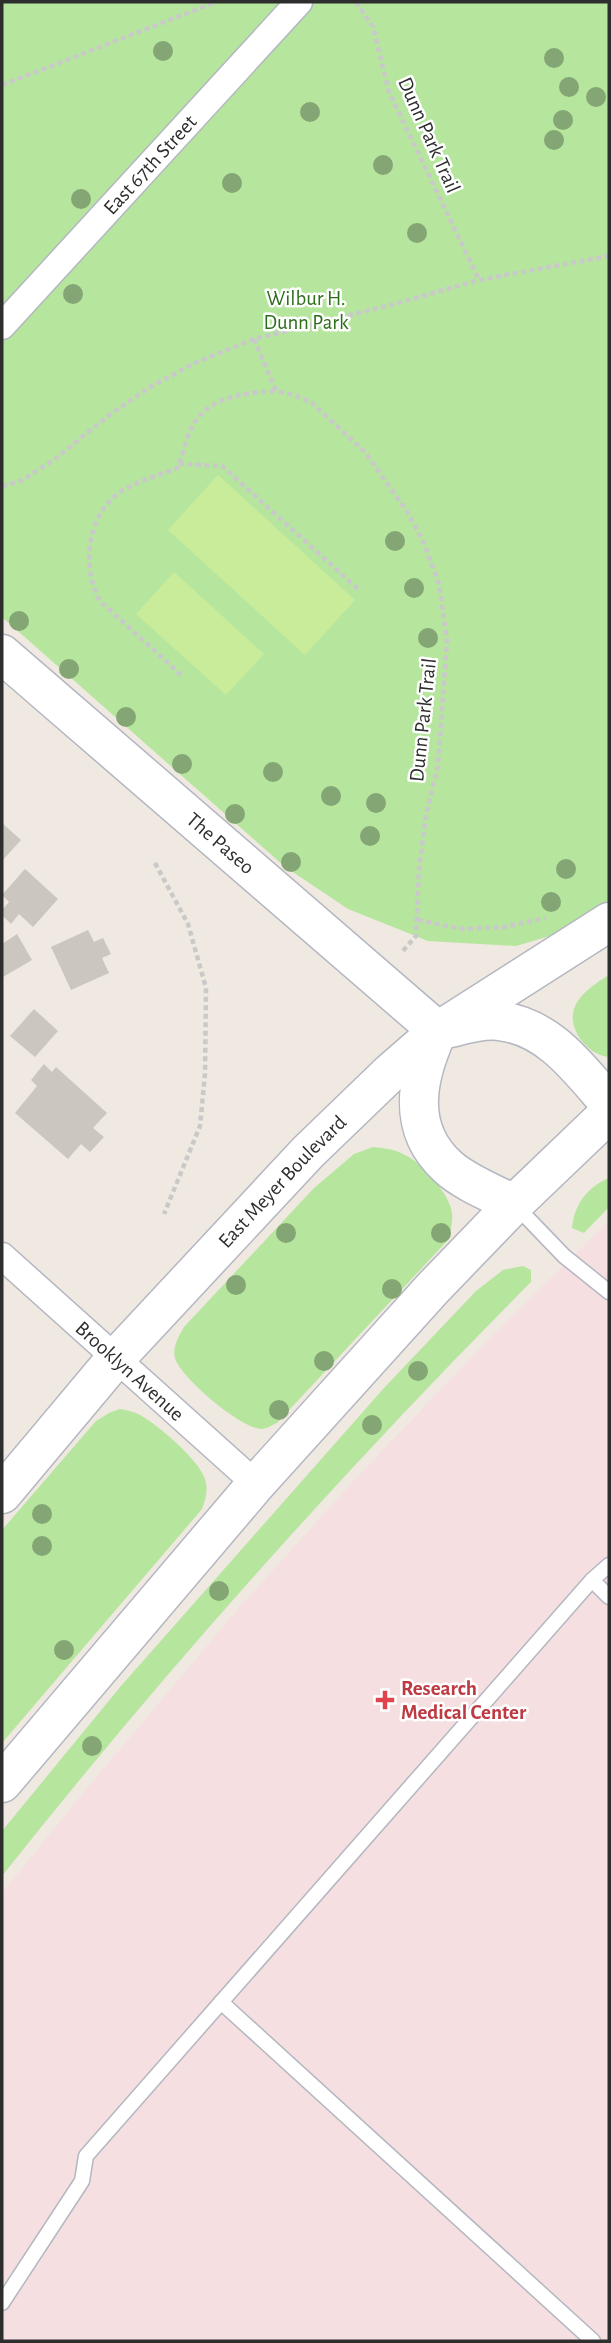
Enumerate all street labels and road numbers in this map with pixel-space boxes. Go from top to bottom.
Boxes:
street label: Dunn Park Trail [394,74,464,196]
street label: East 67th Street [99,111,201,218]
street label: Dunn Park Trail [406,657,440,783]
street label: The Paseo [183,808,259,878]
street label: East Meyer Boulevard [214,1111,350,1252]
street label: Brooklyn Avenue [72,1317,188,1425]

